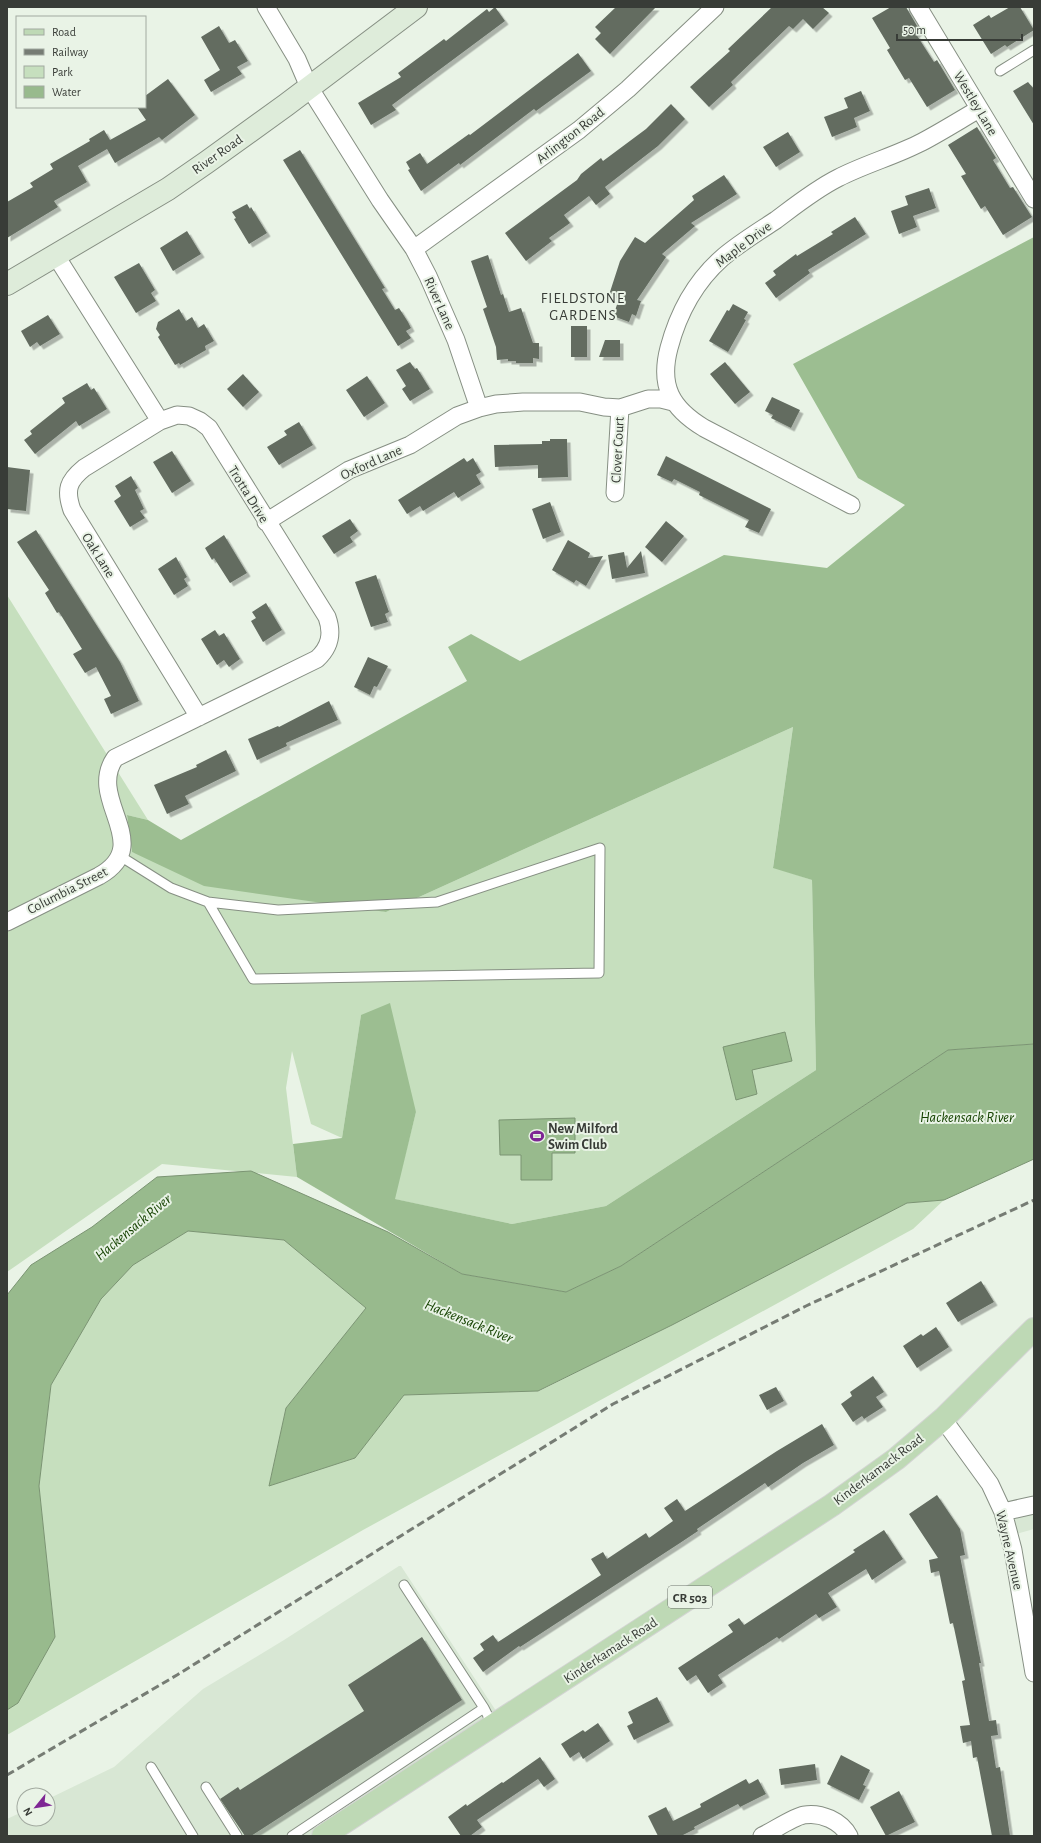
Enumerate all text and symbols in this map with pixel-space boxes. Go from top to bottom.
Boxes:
legend [16,16,146,108]
scale bar [897,16,1022,42]
text: 50 m [903,24,926,36]
text: Road [52,26,76,38]
text: Railway [52,46,88,59]
text: Park [52,66,73,78]
street label: Westley Lane [951,69,1000,138]
text: Water [52,86,81,98]
street label: Arlington Road [534,105,607,166]
street label: River Road [190,132,245,177]
street label: Maple Drive [713,219,774,270]
street label: River Lane [421,275,457,332]
district label: FIELDSTONE GARDENS [541,291,625,323]
street label: Clover Court [609,416,627,484]
street label: Oxford Lane [339,443,404,483]
street label: Trotta Drive [225,464,271,525]
street label: Oak Lane [79,531,117,580]
street label: Columbia Street [25,864,110,917]
water label: Hackensack River [920,1110,1015,1125]
place label: New Milford Swim Club [548,1122,619,1152]
sports icon: New Milford Swim Club [529,1128,545,1144]
water label: Hackensack River [93,1191,175,1263]
water label: Hackensack River [423,1297,516,1346]
street label: Kinderkamack Road [831,1432,926,1508]
street label: Wayne Avenue [993,1509,1025,1591]
road number: CR 503 [668,1586,712,1608]
street label: Kinderkamack Road [561,1615,660,1686]
north arrow [16,1787,56,1827]
text: N [21,1806,34,1818]

